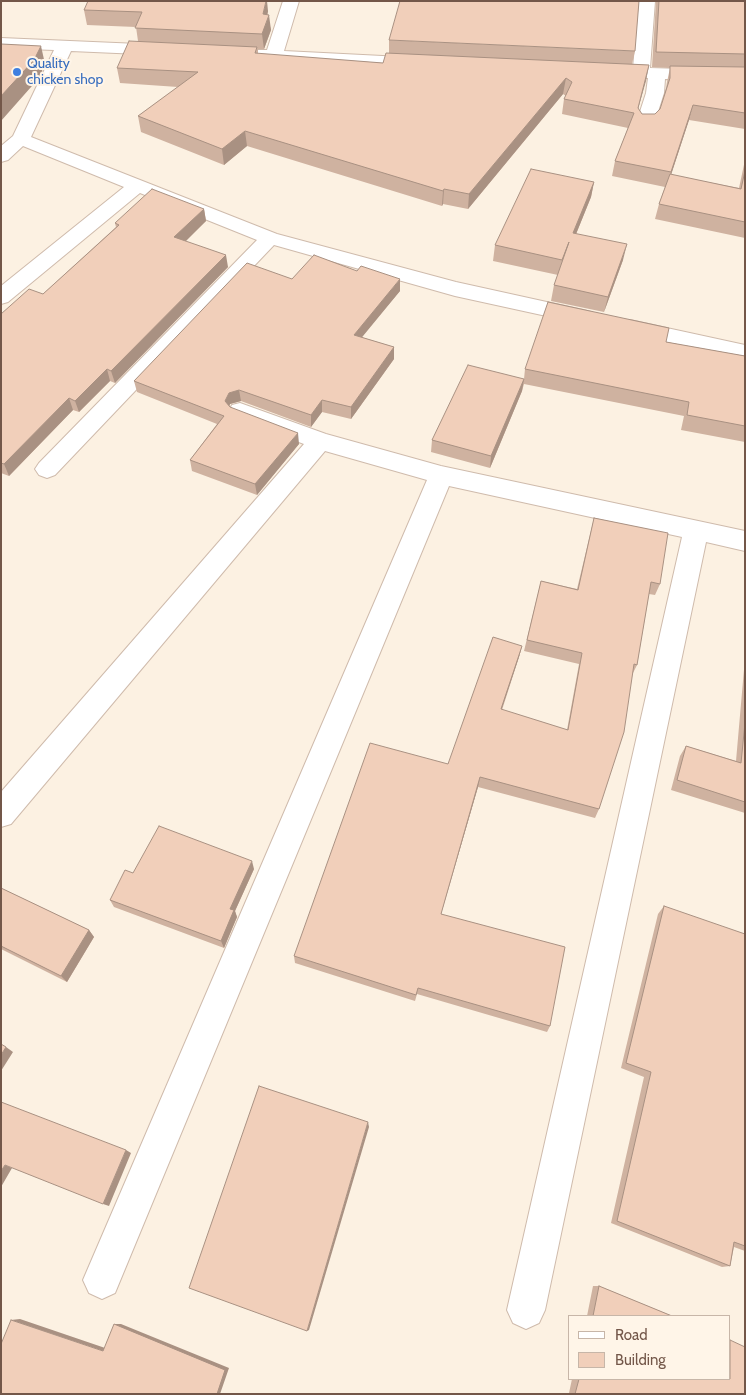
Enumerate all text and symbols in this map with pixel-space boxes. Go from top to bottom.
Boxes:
place label: Quality chicken shop [27,56,103,88]
marker: Quality chicken shop [11,66,23,78]
legend [568,1315,731,1380]
text: Road [615,1326,648,1344]
text: Building [615,1351,666,1369]

